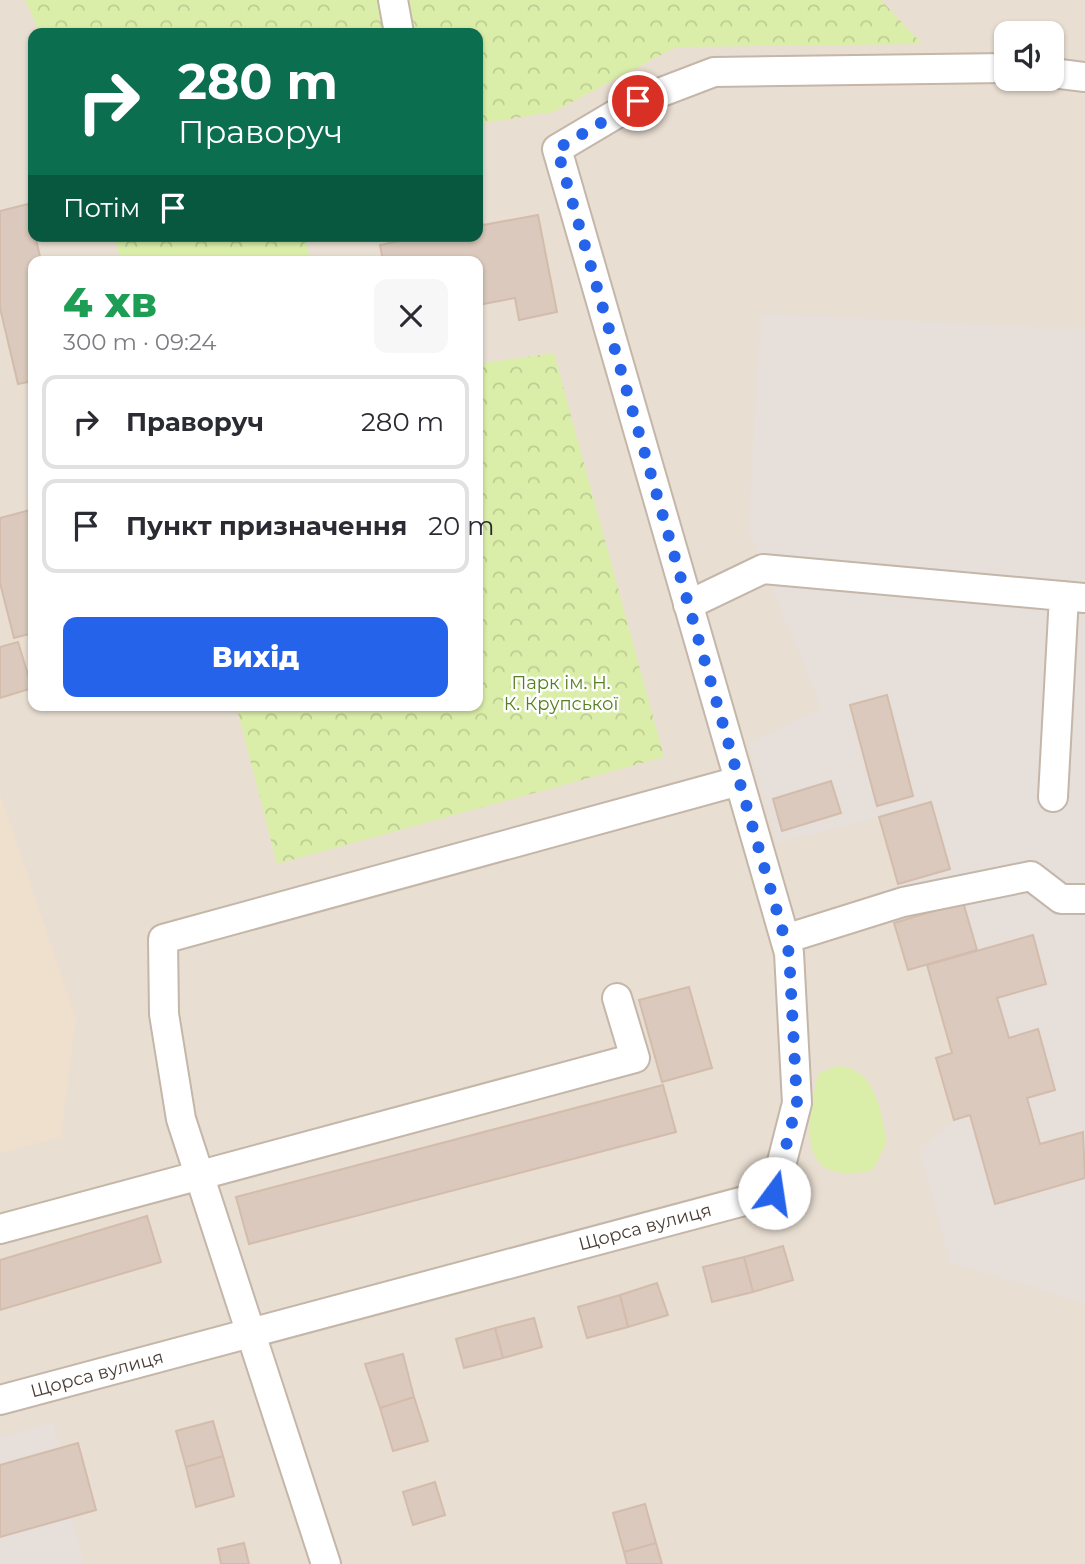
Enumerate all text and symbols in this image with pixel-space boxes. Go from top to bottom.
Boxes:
map controls [994,21,1064,91]
button: sound [994,21,1064,91]
text: 280 m [178,52,338,111]
icon: right [63,56,154,147]
pin [608,71,668,131]
icon: arrive [619,82,657,120]
text: Праворуч [178,112,343,151]
icon: arrive [154,189,192,227]
text: Потім [63,192,140,224]
text: 4 хв [63,276,157,328]
button: close [374,279,448,353]
text: 300 m · 09:24 [63,328,217,356]
icon: right [67,403,105,441]
text: Праворуч [126,406,264,438]
text: 280 m [361,406,444,438]
icon: arrive [67,507,105,545]
text: Пункт призначення [126,510,407,542]
text: 20 m [428,510,495,542]
button: Вихід [63,617,448,697]
park label: Парк ім. Н. К. Крупської [504,672,618,715]
position arrow [737,1156,811,1230]
street label: Щорса вулиця [576,1199,714,1255]
street label: Щорса вулиця [28,1346,166,1402]

